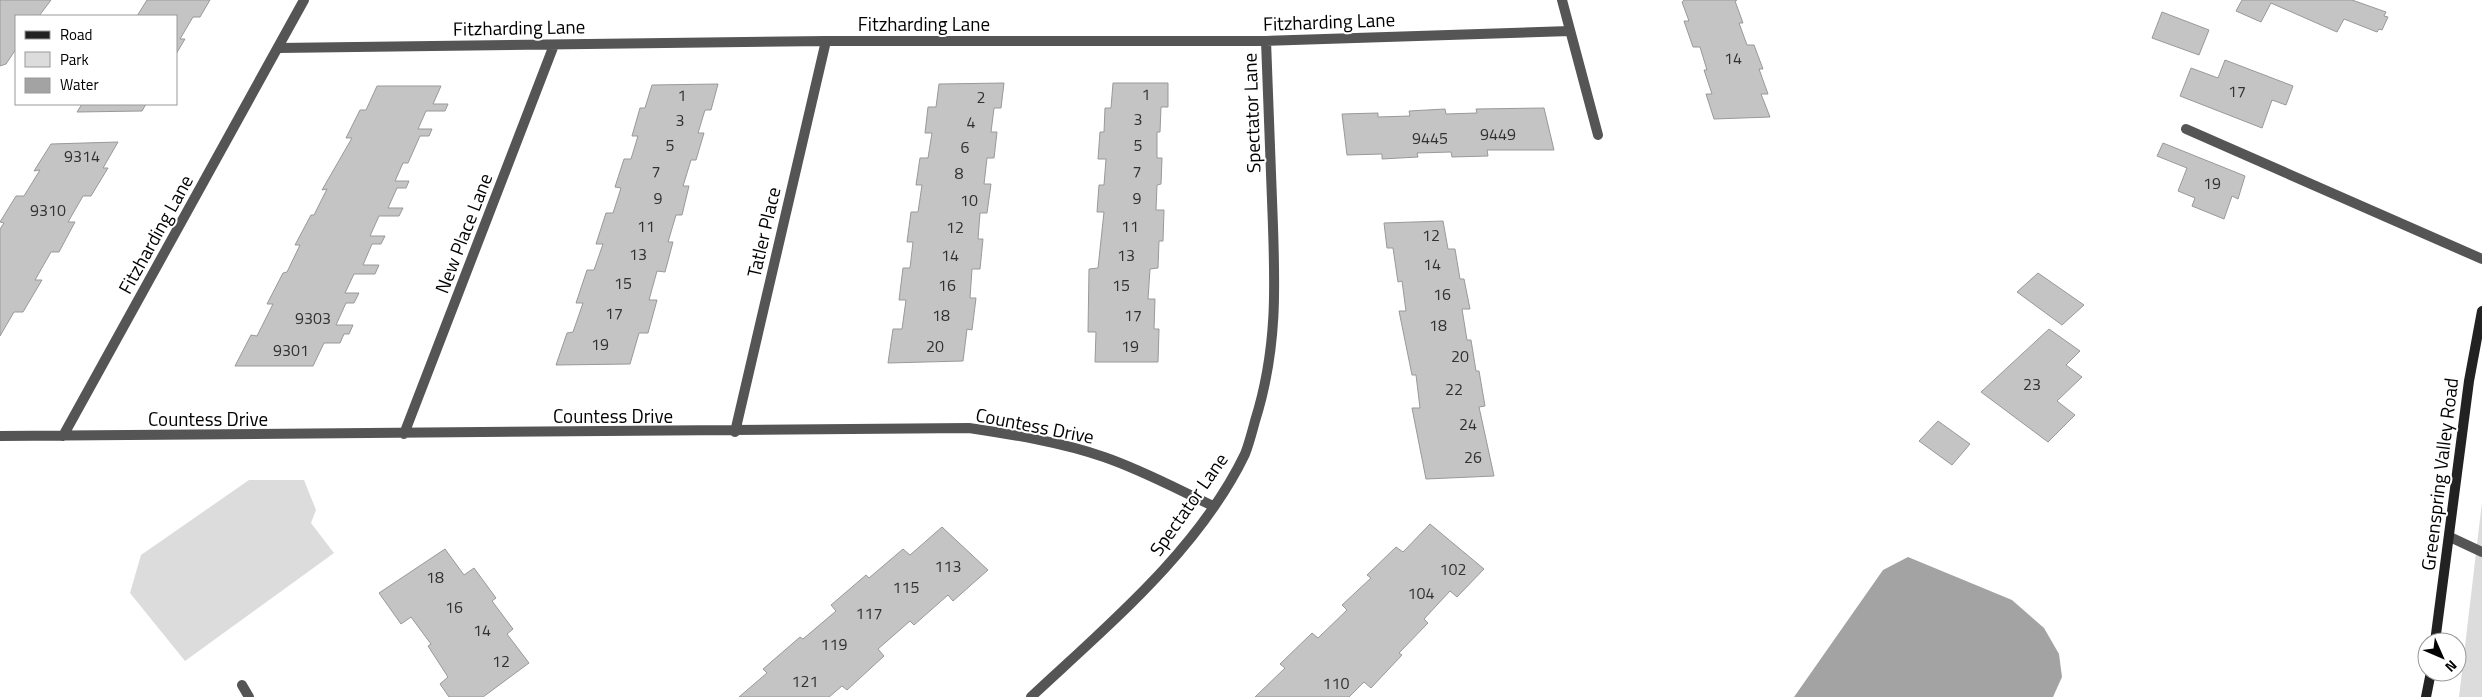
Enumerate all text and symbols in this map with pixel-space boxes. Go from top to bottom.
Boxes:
street label: Fitzharding Lane [1262,4,1396,38]
street label: Fitzharding Lane [858,9,990,38]
street label: Fitzharding Lane [453,11,585,43]
legend [15,15,178,105]
text: Road [60,23,92,46]
house number: 14 [1724,46,1742,70]
text: Park [60,48,89,71]
street label: Spectator Lane [1234,52,1268,174]
text: Water [60,73,99,96]
house number: 17 [2228,79,2246,103]
house number: 1 [1142,82,1150,106]
house number: 1 [678,83,686,107]
house number: 2 [977,85,985,109]
house number: 3 [1134,107,1142,131]
house number: 3 [676,108,684,132]
house number: 4 [967,110,976,134]
house number: 9449 [1480,122,1516,146]
house number: 9445 [1412,126,1448,150]
house number: 5 [666,133,675,157]
house number: 5 [1134,133,1143,157]
house number: 6 [961,135,970,159]
house number: 9314 [64,144,100,168]
house number: 7 [652,159,660,183]
house number: 7 [1133,159,1141,183]
house number: 8 [955,161,964,185]
street label: Fitzharding Lane [110,169,200,299]
street label: New Place Lane [427,169,499,297]
house number: 19 [2203,171,2221,195]
street label: Tatler Place [739,184,787,280]
house number: 9 [654,186,663,210]
house number: 9 [1133,186,1142,210]
house number: 10 [960,188,978,212]
house number: 9310 [30,198,66,222]
house number: 11 [637,214,655,238]
house number: 11 [1121,214,1139,238]
house number: 12 [946,215,964,239]
house number: 12 [1422,223,1440,247]
house number: 13 [629,242,647,266]
house number: 14 [941,243,959,267]
house number: 13 [1117,243,1135,267]
house number: 14 [1423,252,1441,276]
house number: 15 [614,271,632,295]
house number: 16 [938,273,956,297]
house number: 15 [1112,273,1130,297]
house number: 16 [1433,282,1451,306]
house number: 17 [605,301,623,325]
house number: 18 [932,303,950,327]
house number: 17 [1124,303,1142,327]
house number: 9303 [295,306,331,330]
house number: 18 [1429,313,1447,337]
house number: 19 [591,332,609,356]
house number: 20 [926,334,944,358]
house number: 19 [1121,334,1139,358]
house number: 9301 [273,338,309,362]
house number: 20 [1451,344,1469,368]
house number: 23 [2023,372,2041,396]
street label: Greenspring Valley Road [2413,376,2465,572]
house number: 22 [1445,377,1463,401]
street label: Countess Drive [973,399,1097,451]
street label: Countess Drive [553,401,673,430]
street label: Countess Drive [148,404,268,433]
house number: 24 [1459,412,1477,436]
house number: 26 [1464,445,1482,469]
street label: Spectator Lane [1142,446,1234,562]
house number: 113 [935,554,961,578]
house number: 102 [1440,557,1466,581]
house number: 18 [426,565,444,589]
house number: 115 [893,575,919,599]
house number: 104 [1408,581,1434,605]
house number: 16 [445,595,463,619]
house number: 117 [856,601,882,625]
house number: 14 [473,618,491,642]
house number: 119 [821,632,847,656]
north arrow [2417,632,2467,682]
house number: 12 [492,649,510,673]
text: N [2441,656,2462,677]
house number: 121 [792,669,818,693]
house number: 110 [1323,671,1349,695]

